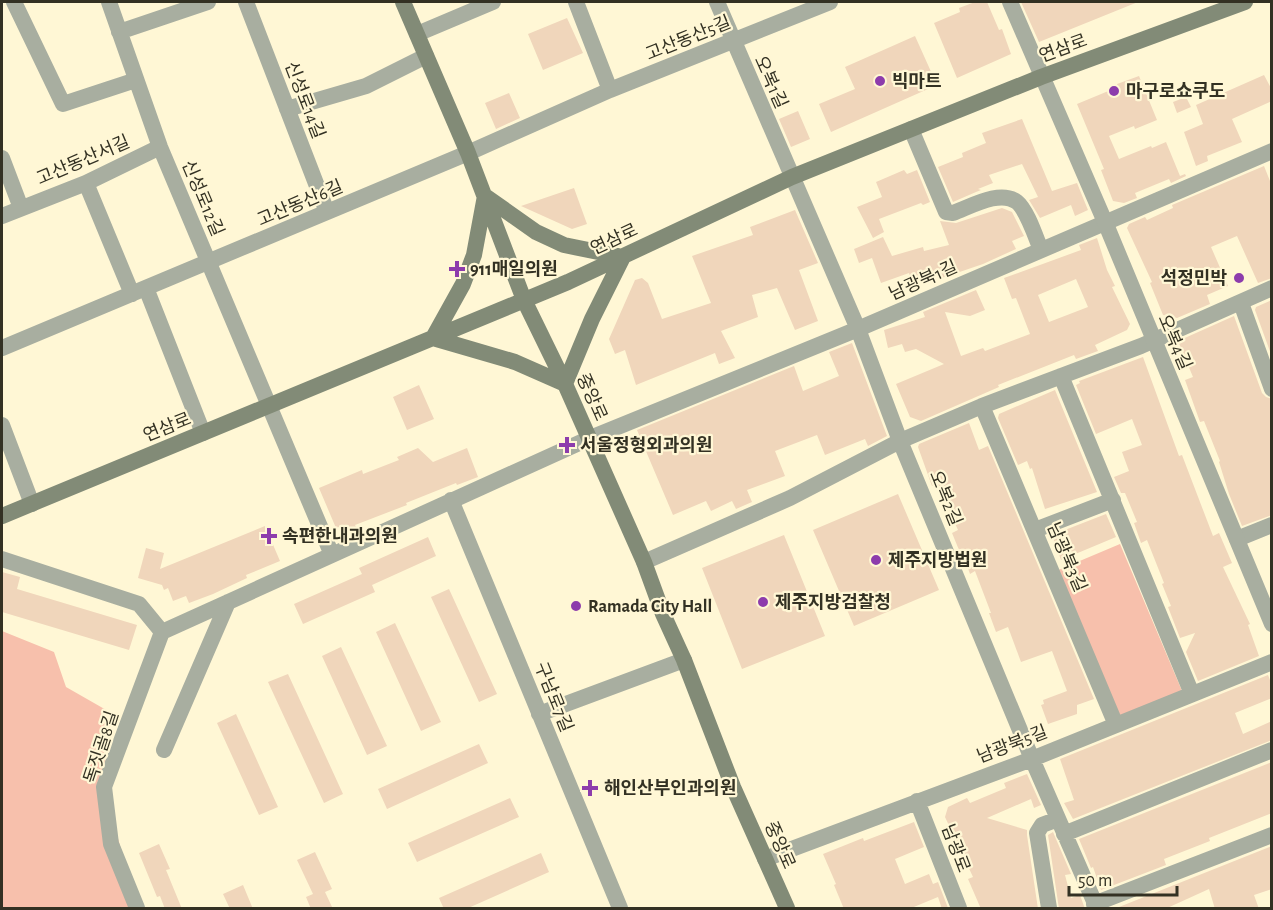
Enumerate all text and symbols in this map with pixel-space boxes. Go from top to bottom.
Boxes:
street label: 고산동산5길 [643,13,734,64]
street label: 연삼로 [1036,30,1090,66]
street label: 오복1길 [751,53,791,112]
street label: 신성로14길 [281,59,328,141]
place label: 빅마트 [892,72,942,91]
marker: 빅마트 [873,74,887,88]
place label: 마구로쇼쿠도 [1126,82,1225,101]
marker: 마구로쇼쿠도 [1107,84,1121,98]
street label: 고산동산서길 [34,132,133,189]
street label: 신성로12길 [178,157,227,239]
street label: 고산동산6길 [254,177,346,230]
street label: 연삼로 [587,219,641,259]
street label: 남광북1길 [886,257,960,304]
marker: 911매일의원 [448,260,466,278]
place label: 911매일의원 [470,260,558,279]
place label: 석정민박 [1161,269,1227,288]
marker: 석정민박 [1232,271,1246,285]
street label: 오복4길 [1154,312,1195,373]
street label: 중앙로 [573,370,611,424]
street label: 연삼로 [140,408,194,446]
marker: 서울정형외과의원 [558,436,576,454]
place label: 서울정형외과의원 [580,436,712,455]
street label: 오복2길 [926,468,965,529]
street label: 남광북3길 [1043,520,1090,595]
place label: 속편한내과의원 [282,526,398,546]
marker: 속편한내과의원 [260,527,278,545]
place label: 제주지방법원 [888,551,987,570]
marker: 제주지방법원 [869,553,883,567]
place label: 제주지방검찰청 [775,593,891,612]
marker: 제주지방검찰청 [756,595,770,609]
place label: Ramada City Hall [588,598,712,616]
marker: Ramada City Hall [569,599,583,613]
street label: 구남로7길 [531,659,576,735]
street label: 독짓골8길 [81,709,122,786]
street label: 남광북5길 [974,722,1050,767]
marker: 해인산부인과의원 [581,779,599,797]
place label: 해인산부인과의원 [604,779,736,798]
street label: 중앙로 [761,818,799,872]
street label: 남광로 [938,822,973,875]
scale bar [1069,859,1177,897]
text: 50 m [1078,872,1112,890]

